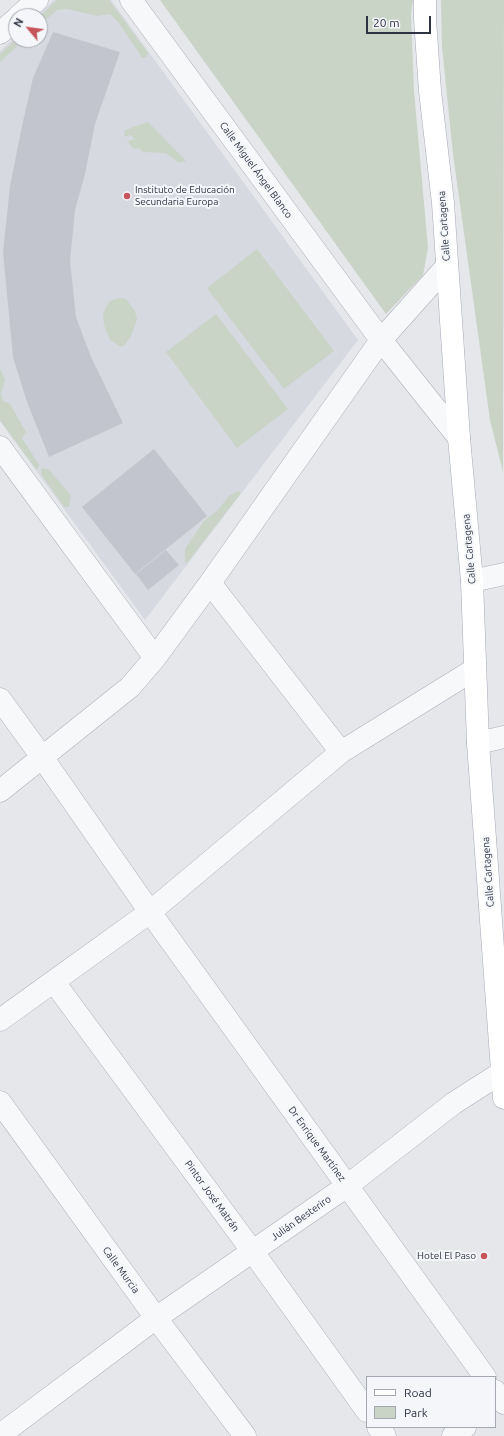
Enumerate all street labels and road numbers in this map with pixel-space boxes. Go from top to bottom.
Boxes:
street label: Calle Miguel Ángel Blanco [217,120,295,220]
street label: Calle Cartagena [436,190,452,262]
street label: Calle Cartagena [460,513,478,585]
street label: Calle Cartagena [480,836,496,908]
street label: Dr Enrique Martínez [286,1104,348,1184]
street label: Pintor José Matrán [182,1158,242,1234]
street label: Julián Besteriro [269,1193,333,1243]
street label: Calle Murcia [100,1244,142,1296]

